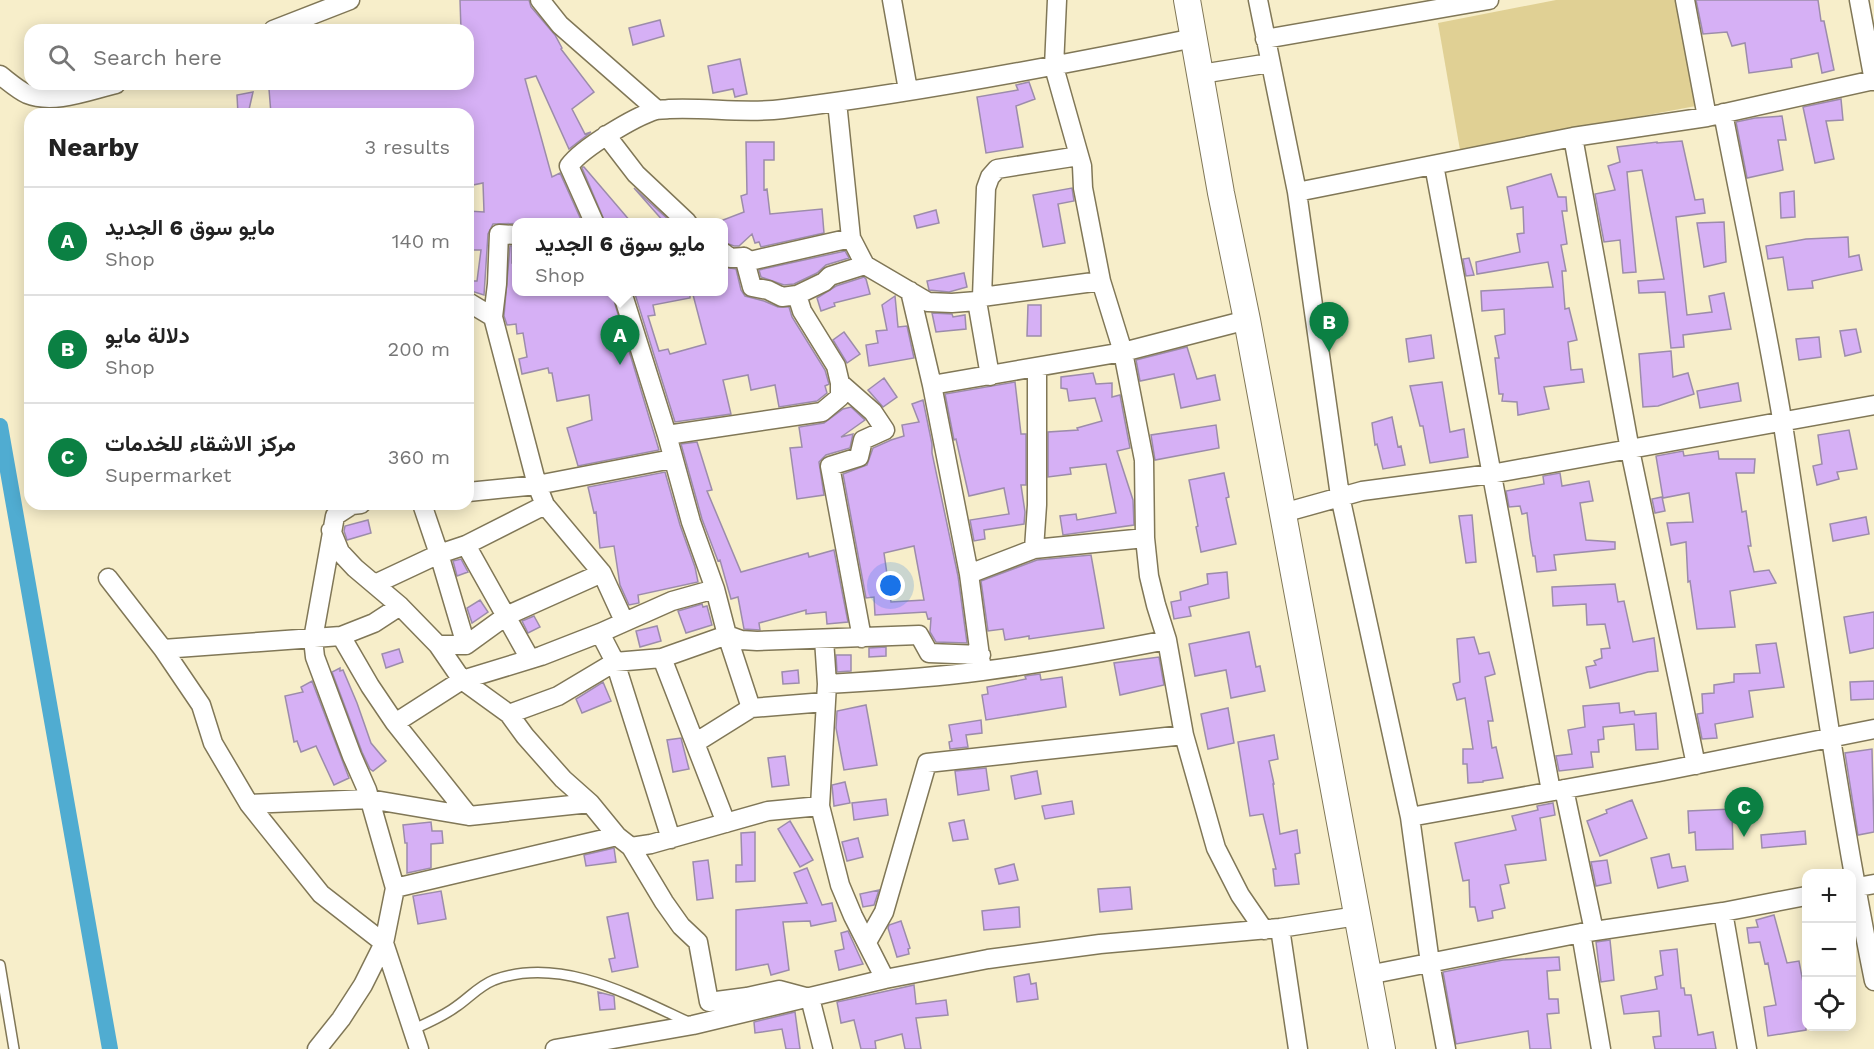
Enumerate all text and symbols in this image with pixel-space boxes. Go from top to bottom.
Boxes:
search box [24,24,474,90]
icon: search [45,41,78,74]
text: Search here [93,45,222,70]
text: Nearby [48,132,139,162]
text: 3 results [365,135,450,159]
text: مايو سوق 6 الجديد [105,215,275,240]
popup [512,218,728,296]
text: A [61,229,74,253]
text: 140 m [392,229,450,253]
text: مايو سوق 6 الجديد [535,231,705,256]
text: Shop [105,247,155,271]
text: Shop [535,263,585,287]
pin: B [1310,302,1348,352]
pin: A [600,316,640,365]
text: دلالة مايو [105,323,190,348]
text: B [61,337,74,361]
text: 200 m [388,337,450,361]
text: Shop [105,355,155,379]
text: مركز الاشقاء للخدمات [105,431,296,456]
text: C [61,445,74,469]
text: 360 m [388,445,450,469]
text: Supermarket [105,463,231,487]
your location [876,571,905,600]
pin: C [1724,788,1764,837]
map controls [1802,869,1856,1031]
button: + [1802,869,1856,923]
button: − [1802,923,1856,977]
button: locate [1802,977,1856,1031]

